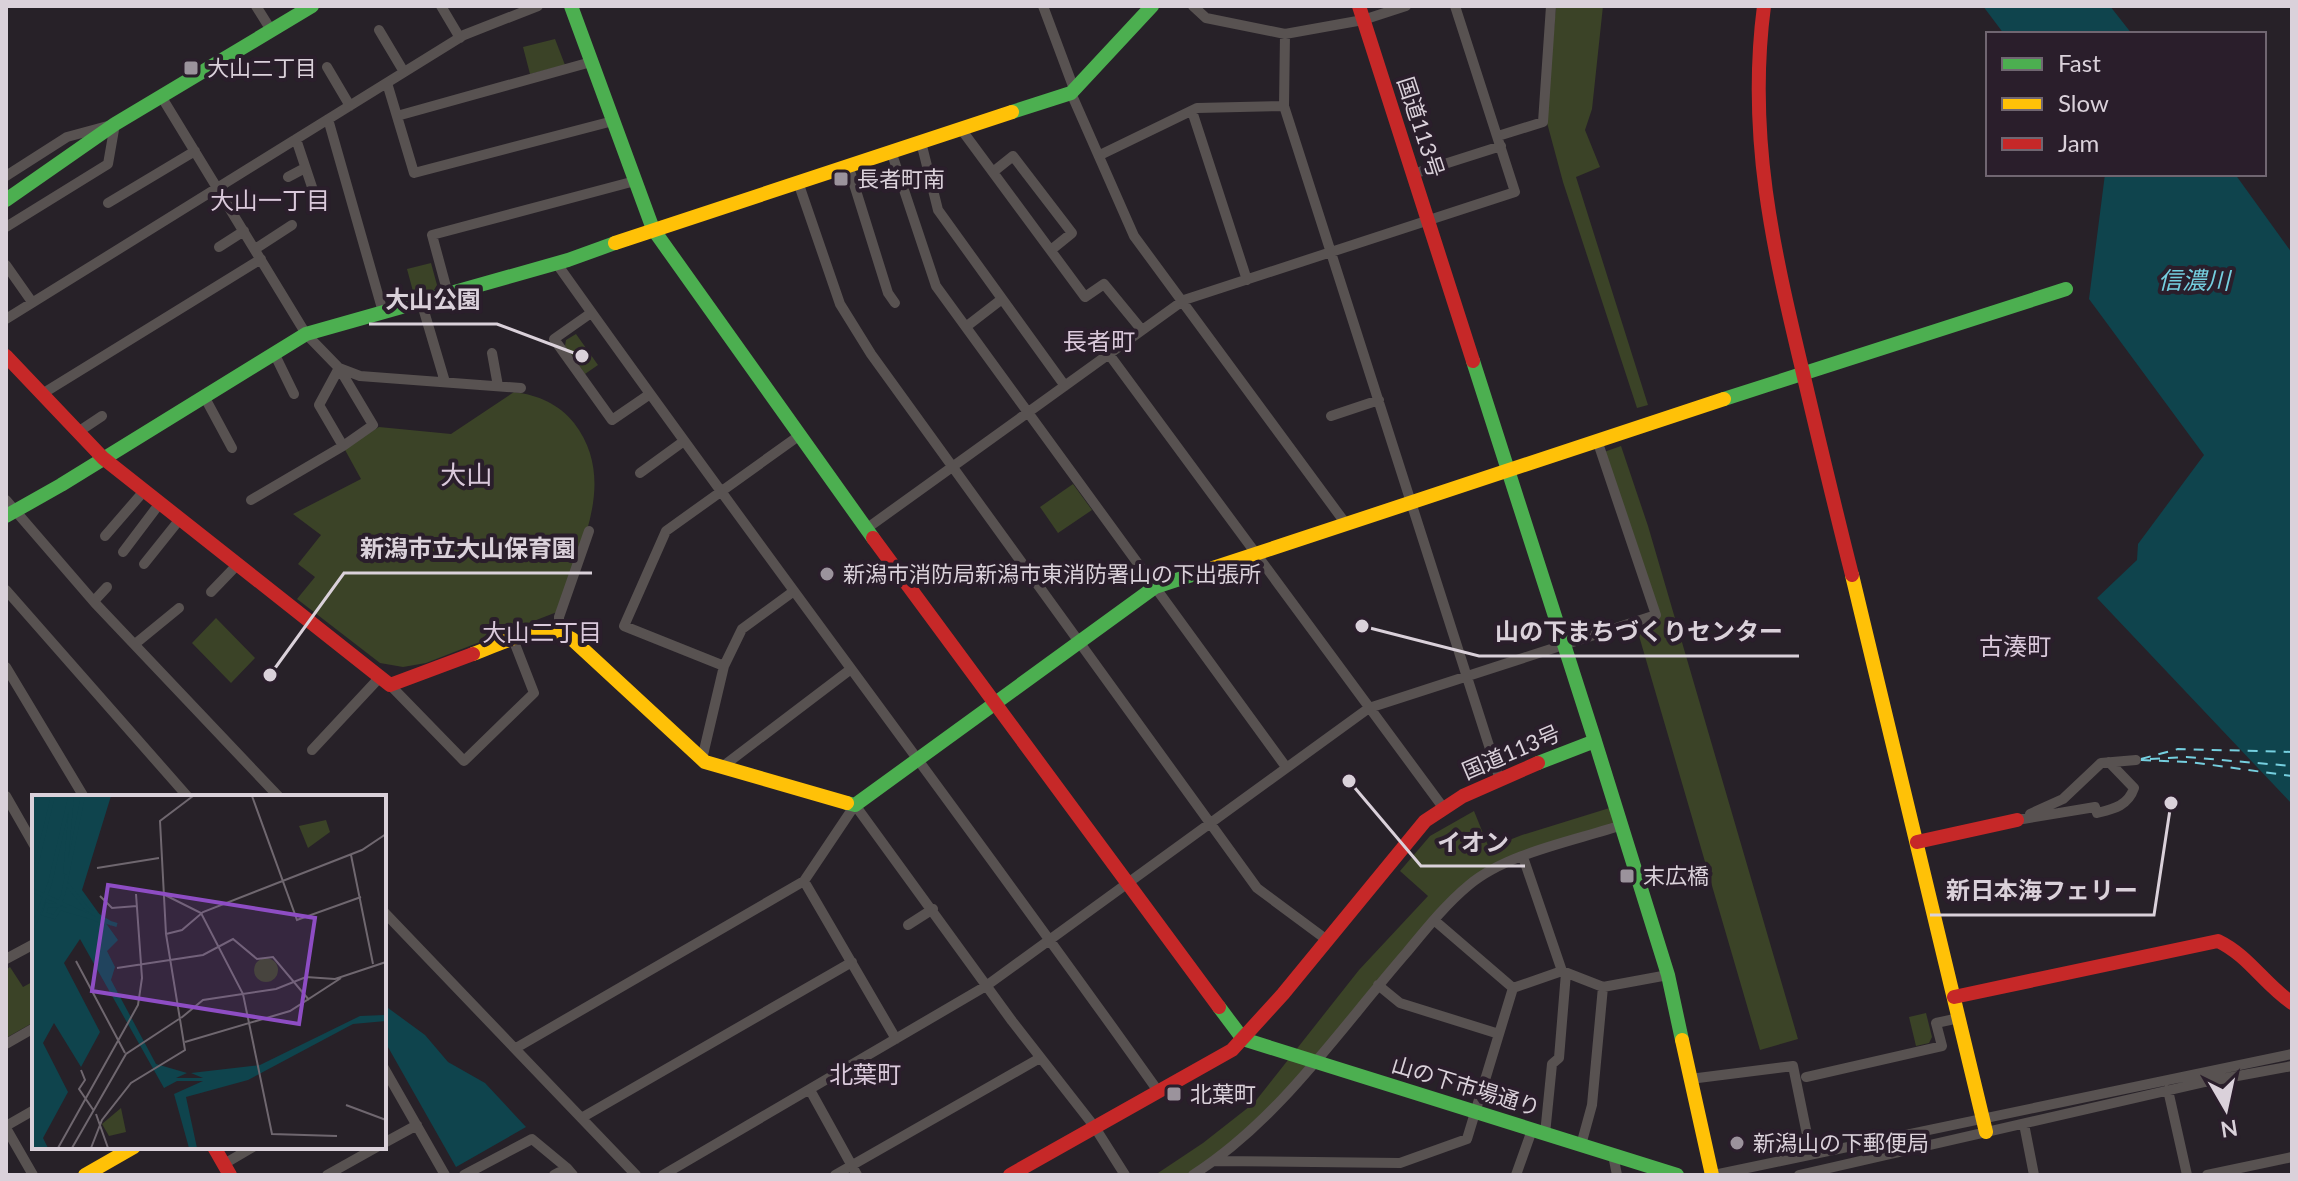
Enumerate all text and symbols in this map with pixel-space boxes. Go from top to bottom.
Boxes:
legend [1986,32,2266,176]
text: Fast [2058,48,2101,77]
place label: 大山二丁目 [207,54,317,81]
marker: 大山二丁目 [182,59,200,77]
street label: 国道113号 [1393,73,1450,181]
text: Slow [2058,88,2109,117]
text: Jam [2058,128,2099,157]
place label: 長者町南 [857,165,945,192]
marker: 長者町南 [832,170,850,188]
district label: 大山一丁目 [210,185,330,214]
water label: 信濃川 [2158,265,2233,294]
callout: 大山公園 [369,276,497,324]
text: 大山公園 [385,284,481,313]
district label: 長者町 [1063,326,1135,355]
district label: 大山 [440,458,492,490]
callout: 新潟市立大山保育園 [344,525,592,573]
text: 新潟市立大山保育園 [360,533,576,562]
place label: 新潟市消防局新潟市東消防署山の下出張所 [843,560,1261,587]
marker: 新潟市消防局新潟市東消防署山の下出張所 [818,565,836,583]
callout: 山の下まちづくりセンター [1479,608,1799,656]
text: 山の下まちづくりセンター [1495,616,1783,645]
district label: 大山二丁目 [482,617,602,646]
district label: 古湊町 [1979,631,2051,660]
street label: 国道113号 [1458,719,1564,784]
inset map [32,795,386,1149]
callout: イオン [1421,818,1525,866]
text: イオン [1437,827,1509,856]
place label: 末広橋 [1643,862,1709,889]
marker: 末広橋 [1618,867,1636,885]
callout: 新日本海フェリー [1930,867,2154,915]
text: 新日本海フェリー [1946,875,2138,904]
street label: 山の下市場通り [1389,1050,1544,1121]
district label: 北葉町 [829,1059,901,1088]
north arrow [2186,1069,2266,1149]
place label: 北葉町 [1190,1080,1256,1107]
marker: 北葉町 [1165,1085,1183,1103]
text: N [2219,1115,2240,1144]
place label: 新潟山の下郵便局 [1753,1129,1929,1156]
marker: 新潟山の下郵便局 [1728,1134,1746,1152]

